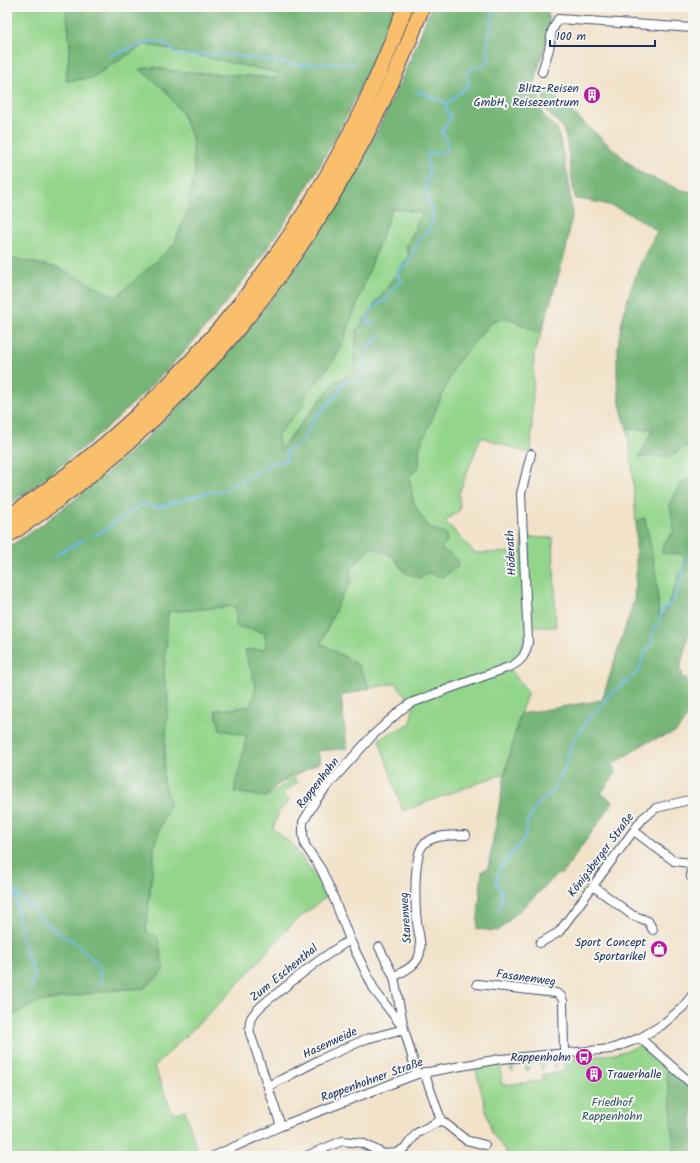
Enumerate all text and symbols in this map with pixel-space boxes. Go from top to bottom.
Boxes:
scale bar [550,22,655,48]
text: 100 m [556,27,587,46]
place label: Blitz-Reisen GmbH, Reisezentrum [473,79,579,112]
building icon: Blitz-Reisen GmbH, Reisezentrum [582,85,602,105]
street label: Höderath [500,530,522,576]
street label: Rappenhohn [292,753,344,813]
street label: Königsberger Straße [563,808,639,901]
street label: Starenweg [395,891,417,944]
place label: Sport Concept Sportarikel [575,933,646,966]
street label: Zum Eschenthal [246,939,322,1006]
shop icon: Sport Concept Sportarikel [649,939,669,959]
street label: Fasanenweg [495,964,557,992]
street label: Hasenweide [300,1022,361,1064]
bus stop icon: Rappenhohn [574,1047,594,1067]
place label: Rappenhohn [510,1048,571,1067]
street label: Rappenhohner Straße [318,1052,426,1107]
building icon: Trauerhalle [584,1064,604,1084]
place label: Trauerhalle [607,1065,662,1084]
park label: Friedhof Rappenhohn [582,1093,642,1126]

